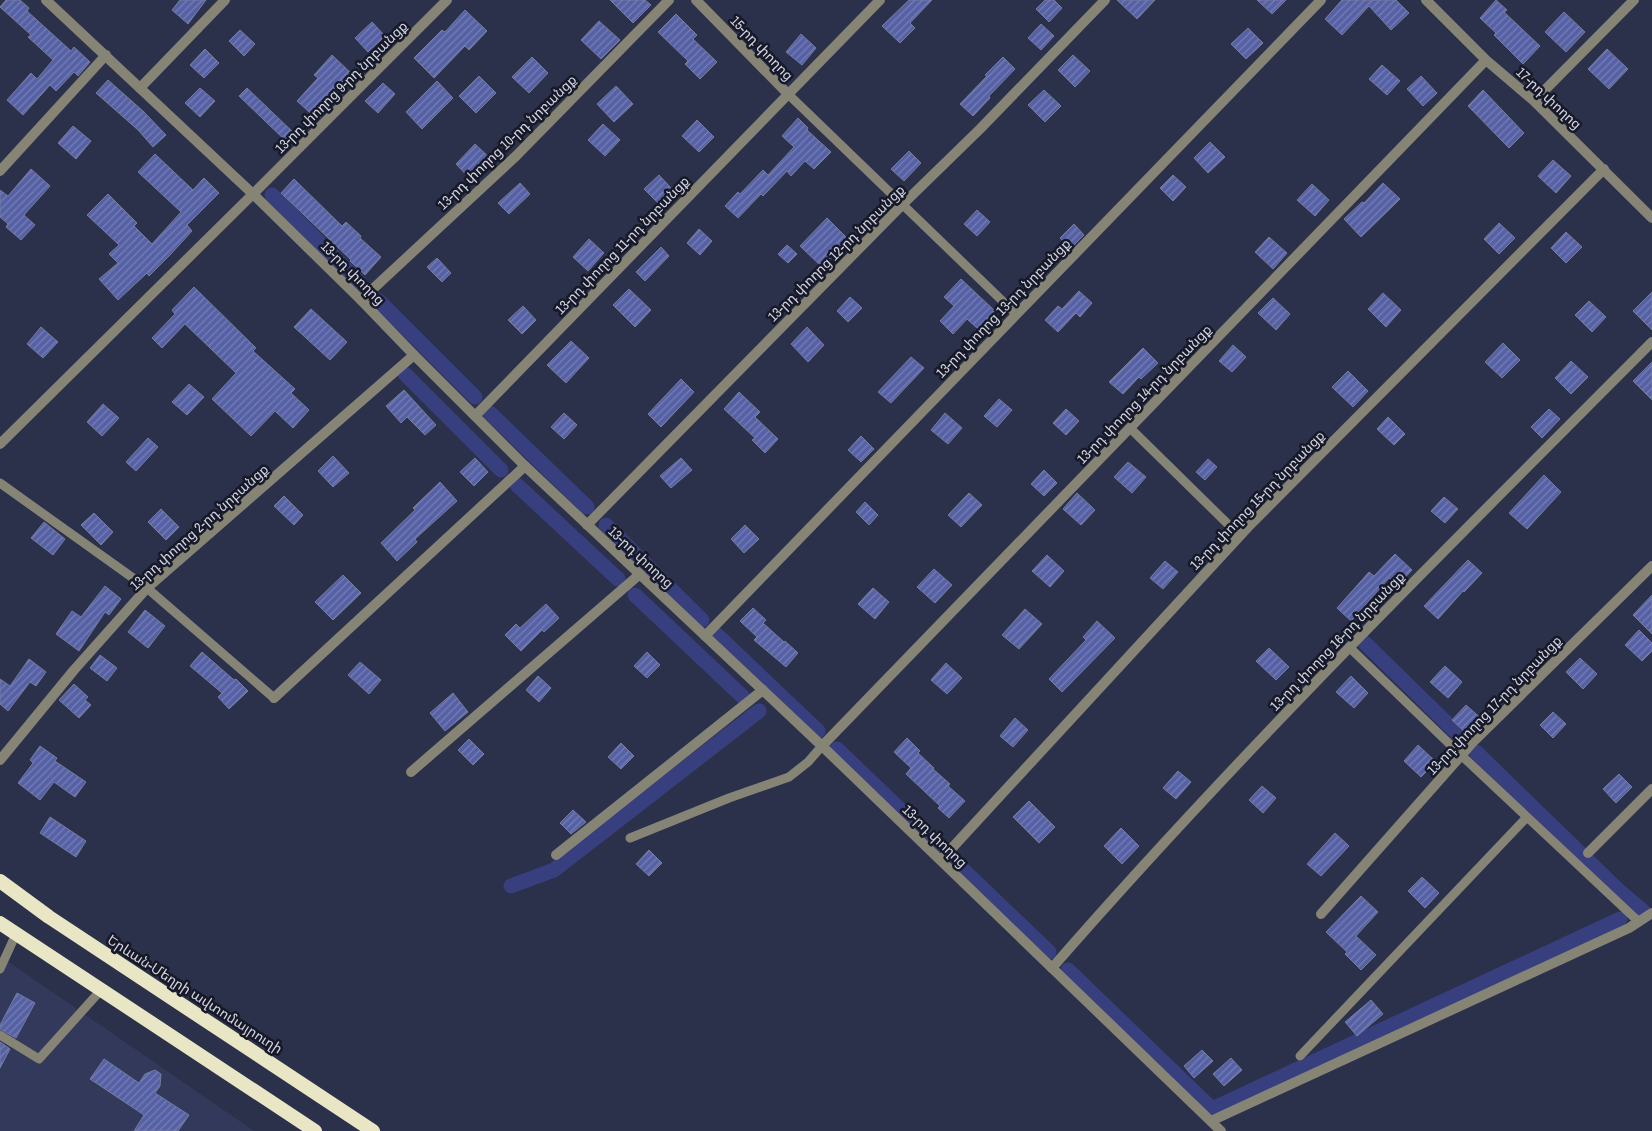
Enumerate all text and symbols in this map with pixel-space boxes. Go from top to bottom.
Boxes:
street label: 15-րդ փողոց [727,12,797,84]
street label: 13-րդ փողոց 9-րդ նրբանցք [271,17,411,157]
street label: 17-րդ փողոց [1512,63,1586,133]
street label: 13-րդ փողոց 10-րդ նրբանցք [434,71,580,213]
street label: 13-րդ փողոց 11-րդ նրբանցք [551,172,693,318]
street label: 13-րդ փողոց 12-րդ նրբանցք [764,181,908,325]
street label: 13-րդ փողոց 13-րդ նրբանցք [932,235,1074,381]
street label: 13-րդ փողոց [317,237,389,309]
street label: 13-րդ փողոց 14-րդ նրբանցք [1073,321,1215,467]
street label: 13-րդ փողոց 15-րդ նրբանցք [1186,427,1328,573]
street label: 13-րդ փողոց 2-րդ նրբանցք [126,460,272,594]
street label: 13-րդ փողոց [604,522,678,592]
street label: 13-րդ փողոց 16-րդ նրբանցք [1266,568,1408,714]
street label: 13-րդ փողոց 17-րդ նրբանցք [1423,632,1565,778]
street label: 13-րդ փողոց [899,801,971,871]
street label: Երևան-Մեղրի ավտոմայրուղի [104,931,286,1057]

